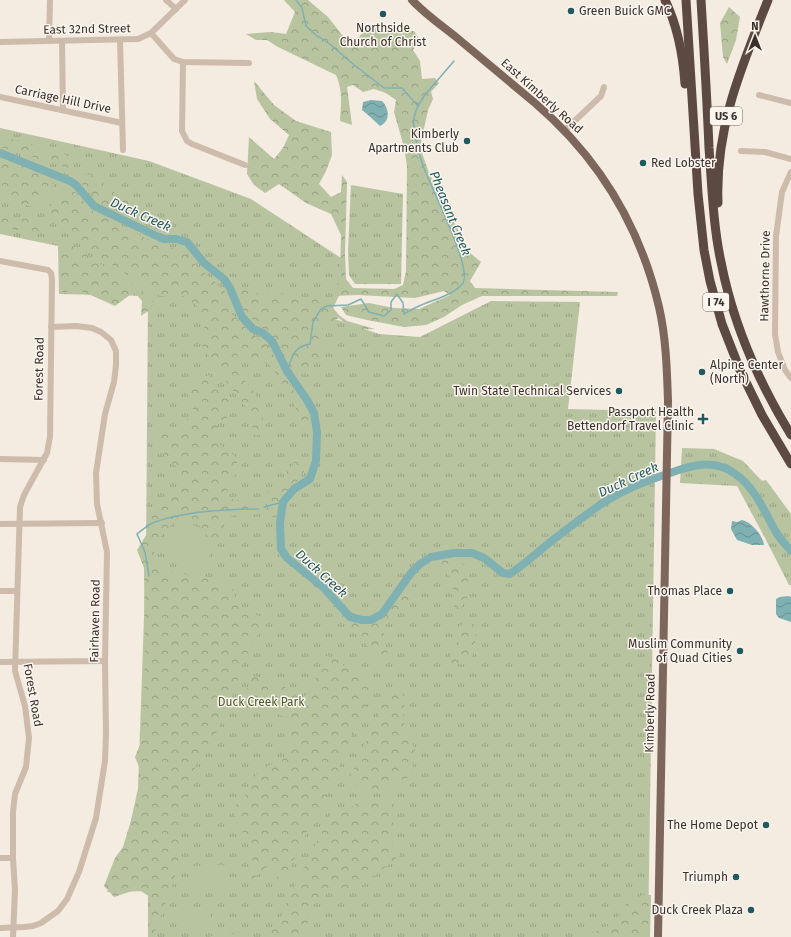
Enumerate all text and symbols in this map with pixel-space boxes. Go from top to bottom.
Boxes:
place label: Green Buick GMC [579,4,671,18]
marker: Green Buick GMC [566,6,576,16]
marker: Northside Church of Christ [378,9,388,19]
north arrow [735,16,775,56]
text: N [751,20,759,33]
street label: East 32nd Street [43,21,132,37]
place label: Northside Church of Christ [340,21,427,49]
street label: East Kimberly Road [498,56,586,136]
street label: Carriage Hill Drive [14,82,112,116]
road number: US 6 [710,107,742,125]
place label: Kimberly Apartments Club [368,127,459,155]
marker: Kimberly Apartments Club [462,136,472,146]
place label: Red Lobster [651,156,716,170]
marker: Red Lobster [638,158,648,168]
water label: Pheasant Creek [427,169,474,258]
water label: Duck Creek [108,195,173,234]
street label: Hawthorne Drive [757,230,773,322]
road number: I 74 [703,293,729,311]
street label: Forest Road [31,337,47,401]
place label: Alpine Center (North) [710,358,783,386]
marker: Alpine Center (North) [697,367,707,377]
place label: Twin State Technical Services [453,384,611,398]
marker: Twin State Technical Services [614,386,624,396]
place label: Passport Health Bettendorf Travel Clinic [567,405,694,433]
marker: Passport Health Bettendorf Travel Clinic [697,413,709,425]
water label: Duck Creek [596,459,661,500]
water label: Duck Creek [293,546,351,601]
street label: Fairhaven Road [87,579,103,663]
place label: Thomas Place [647,584,722,598]
marker: Thomas Place [725,586,735,596]
place label: Muslim Community of Quad Cities [628,637,732,665]
marker: Muslim Community of Quad Cities [735,646,745,656]
street label: Forest Road [21,662,45,728]
street label: Kimberly Road [642,673,658,753]
park label: Duck Creek Park [218,695,305,709]
place label: The Home Depot [667,818,759,832]
marker: The Home Depot [761,820,771,830]
place label: Triumph [683,870,728,884]
marker: Triumph [731,872,741,882]
place label: Duck Creek Plaza [652,903,743,917]
marker: Duck Creek Plaza [746,905,756,915]

